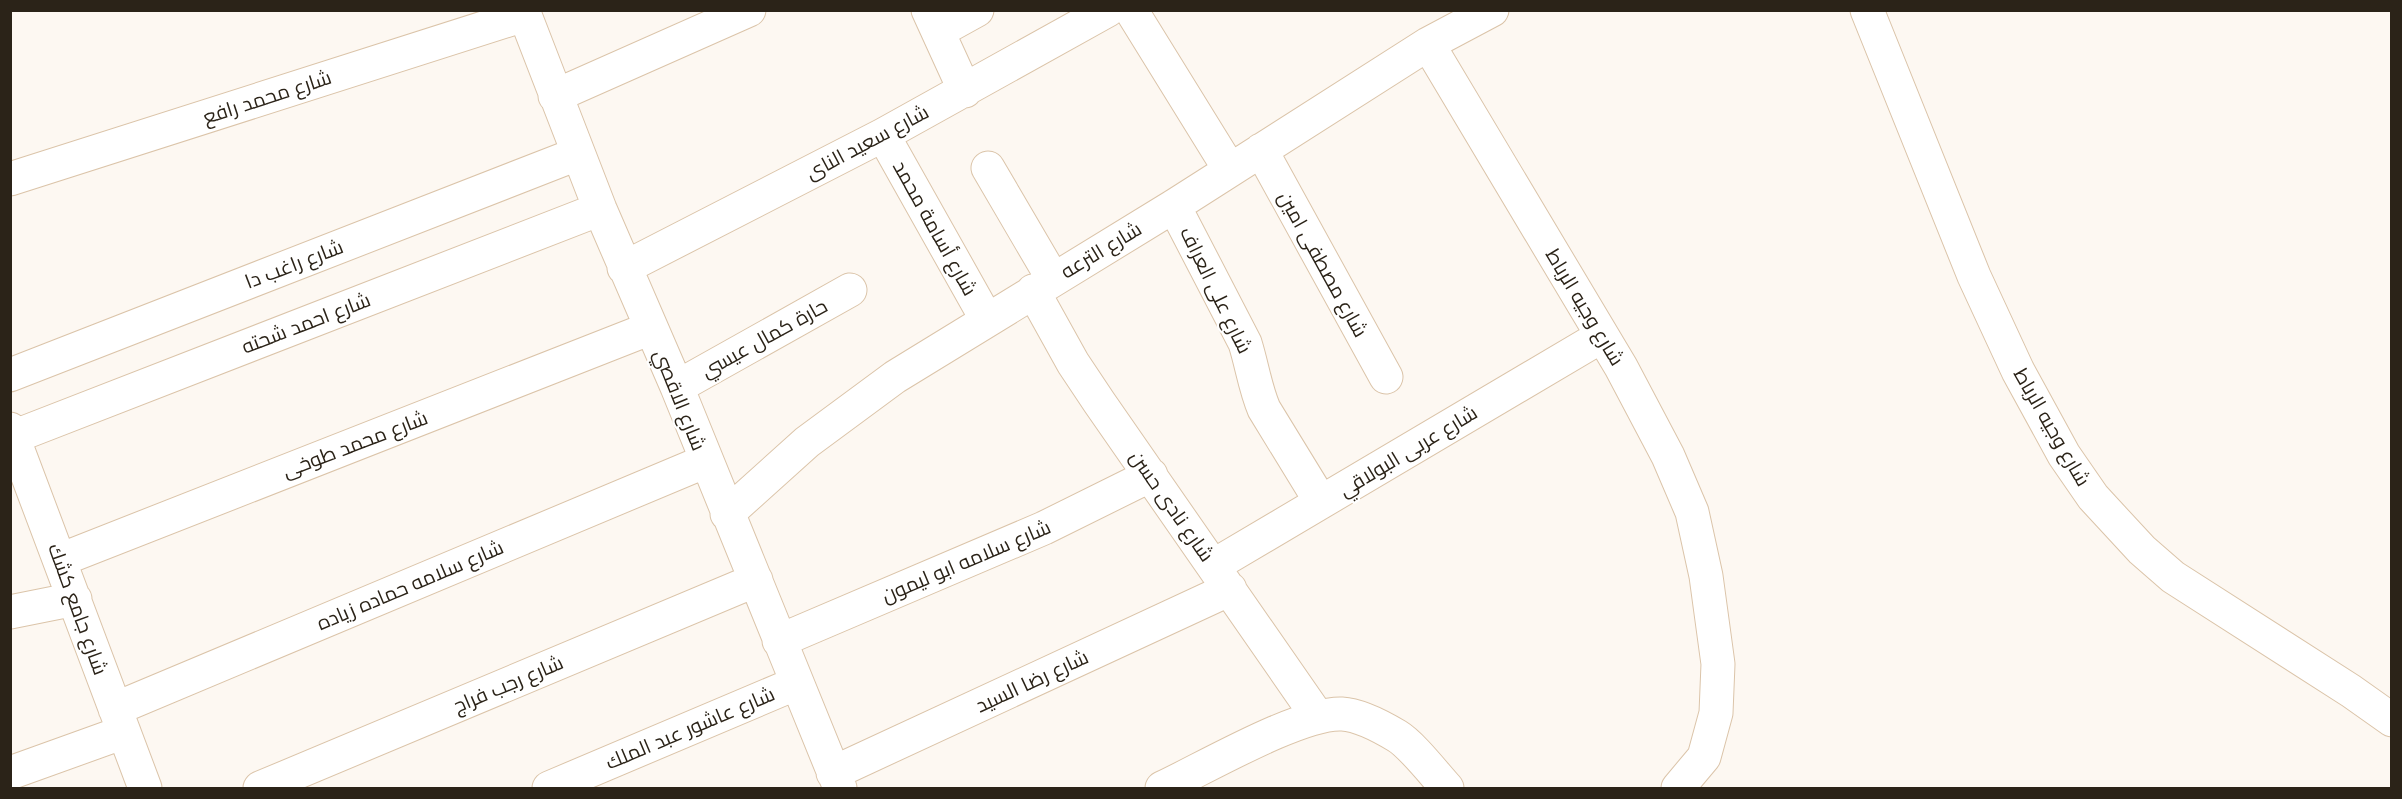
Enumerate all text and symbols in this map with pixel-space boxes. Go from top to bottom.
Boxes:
street label: شارع محمد رافع [199,63,335,131]
street label: شارع سعيد الناى [800,98,934,186]
street label: شارع أسامة محمد [886,155,984,301]
street label: شارع مصطفى امين [1271,186,1375,342]
street label: شارع الترعه [1055,215,1147,285]
street label: شارع على العراف [1173,222,1259,358]
street label: شارع راغب دا [241,232,347,296]
street label: شارع وجيه الرباط [1539,243,1631,371]
street label: شارع احمد شحته [237,286,375,360]
street label: حارة كمال عيسي [696,292,833,385]
street label: شارع الاقصي [646,345,713,455]
street label: شارع وجيه الرباط [2007,363,2097,491]
street label: شارع عربى البولاقي [1333,398,1484,505]
street label: شارع محمد طوخى [278,403,432,485]
street label: شارع نادى حسن [1123,445,1221,567]
street label: شارع سلامه ابو ليمون [877,513,1055,609]
street label: شارع سلامه حماده زياده [312,533,508,637]
street label: شارع جامع كشك [41,539,115,679]
street label: شارع رضا السيد [971,643,1093,719]
street label: شارع رجب فراج [449,648,567,720]
street label: شارع عاشور عبد الملك [601,680,779,776]

